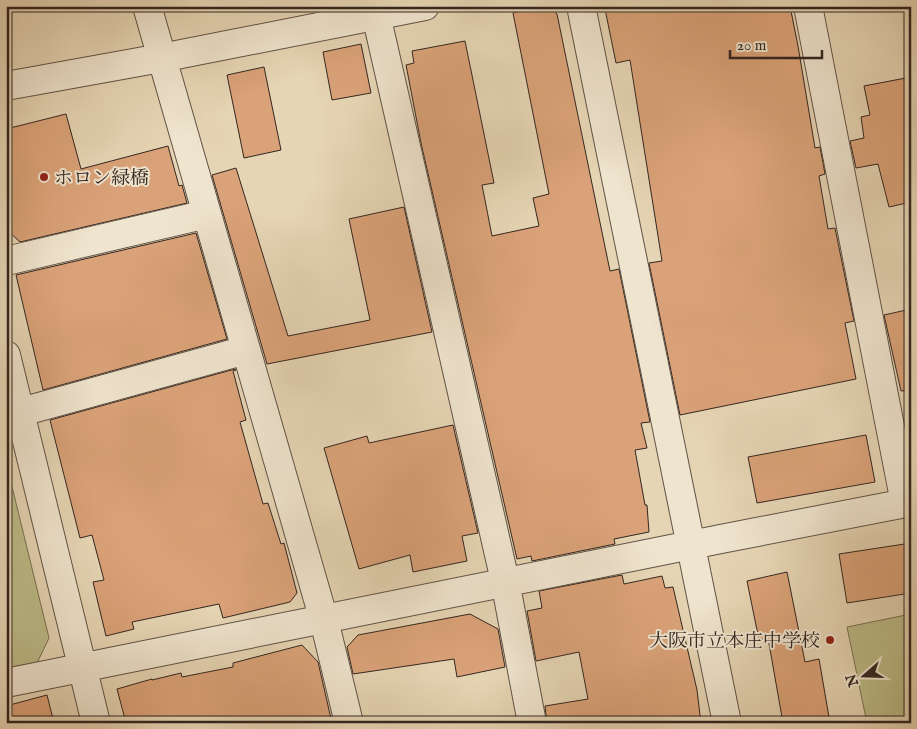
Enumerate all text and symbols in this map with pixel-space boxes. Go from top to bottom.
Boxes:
scale bar [730,28,822,60]
text: 20 m [737,36,767,55]
place label: ホロン緑橋 [54,167,149,191]
marker: ホロン緑橋 [38,171,50,183]
place label: 大阪市立本庄中学校 [649,630,820,654]
marker: 大阪市立本庄中学校 [824,634,836,646]
north arrow [840,652,890,702]
text: N [842,671,864,690]

